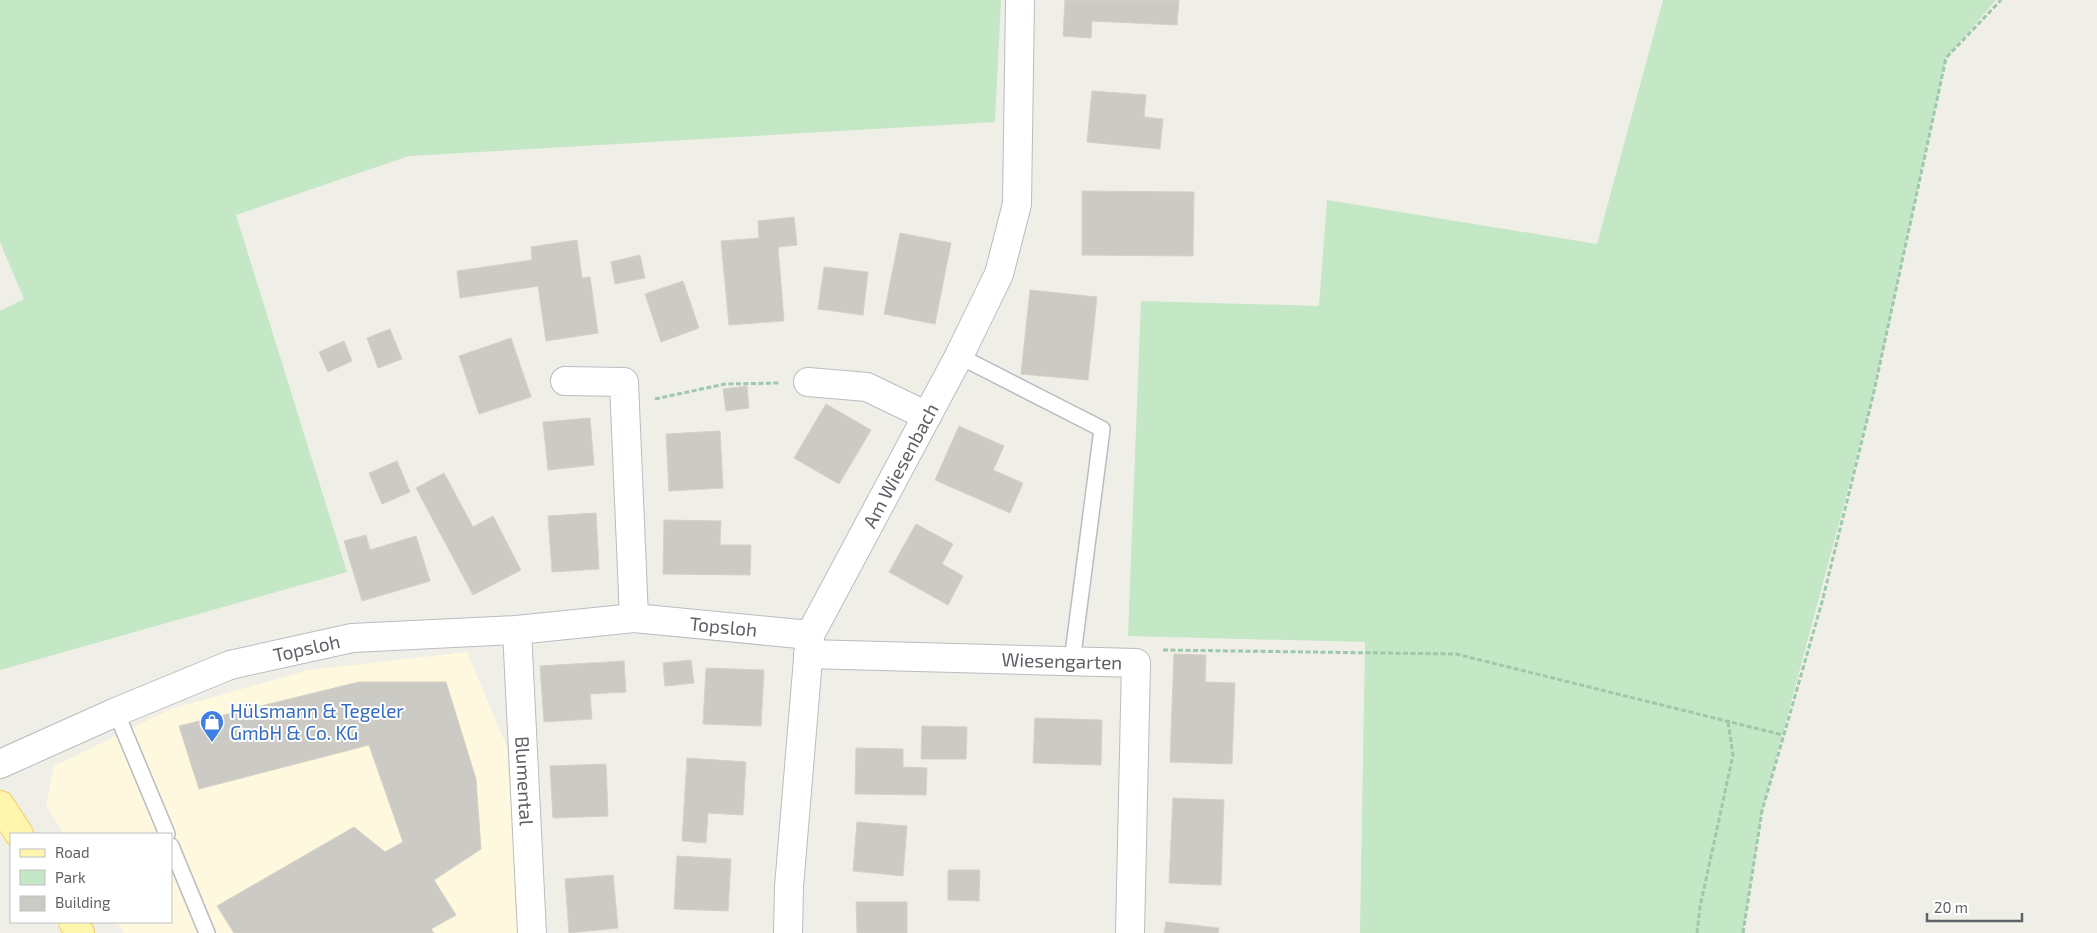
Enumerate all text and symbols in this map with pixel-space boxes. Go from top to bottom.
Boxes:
street label: Am Wiesenbach [857,399,943,532]
street label: Topsloh [689,611,758,641]
street label: Topsloh [271,629,342,666]
street label: Wiesengarten [1001,647,1123,674]
place label: Hülsmann & Tegeler GmbH & Co. KG [230,699,404,744]
shop icon: Hülsmann & Tegeler GmbH & Co. KG [199,709,225,743]
street label: Blumental [511,736,539,826]
legend [10,833,172,923]
text: Road [55,843,90,861]
text: Park [55,868,86,886]
scale bar [1927,890,2022,922]
text: Building [55,893,111,911]
text: 20 m [1934,898,1968,916]

